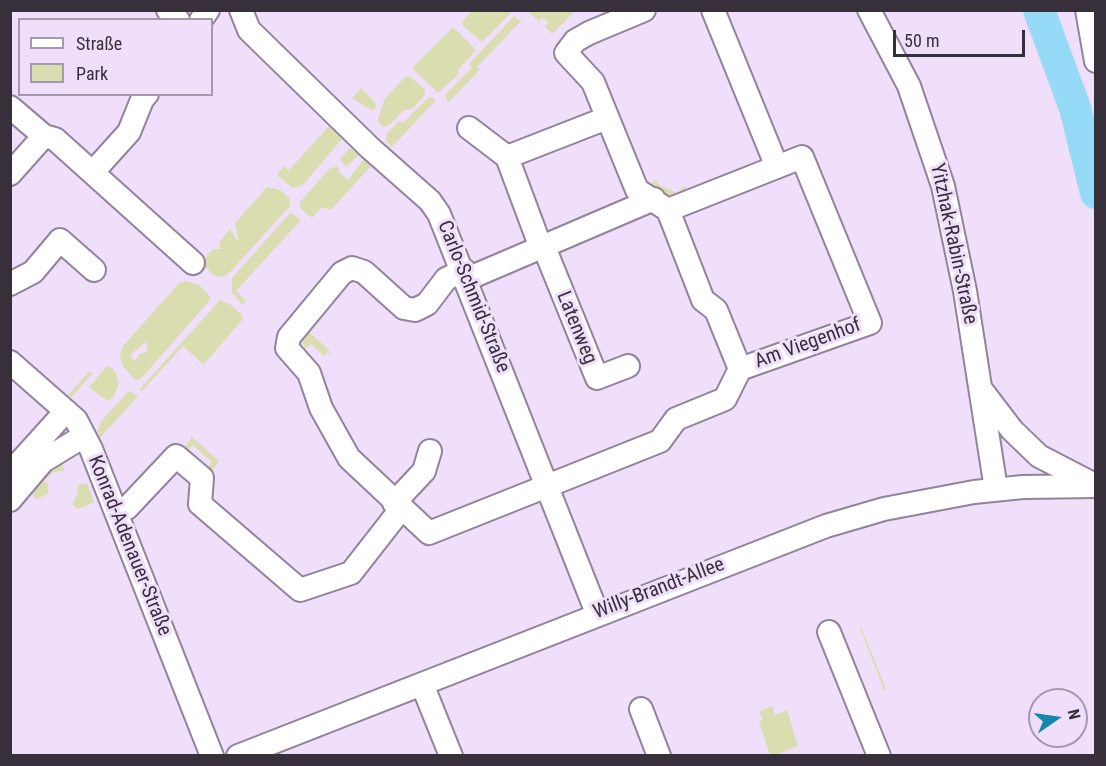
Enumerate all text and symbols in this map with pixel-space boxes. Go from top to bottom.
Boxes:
legend [18,18,213,96]
scale bar [896,18,1028,56]
text: 50 m [904,30,939,51]
text: Straße [76,33,122,54]
text: Park [76,63,108,84]
street label: Yitzhak-Rabin-Straße [924,161,982,327]
street label: Carlo-Schmid-Straße [432,218,514,376]
street label: Latenweg [551,288,601,368]
street label: Am Viegenhof [752,314,864,374]
street label: Konrad-Adenauer-Straße [82,452,176,640]
street label: Willy-Brandt-Allee [590,553,728,625]
north arrow [1028,688,1088,748]
text: N [1064,707,1084,721]

